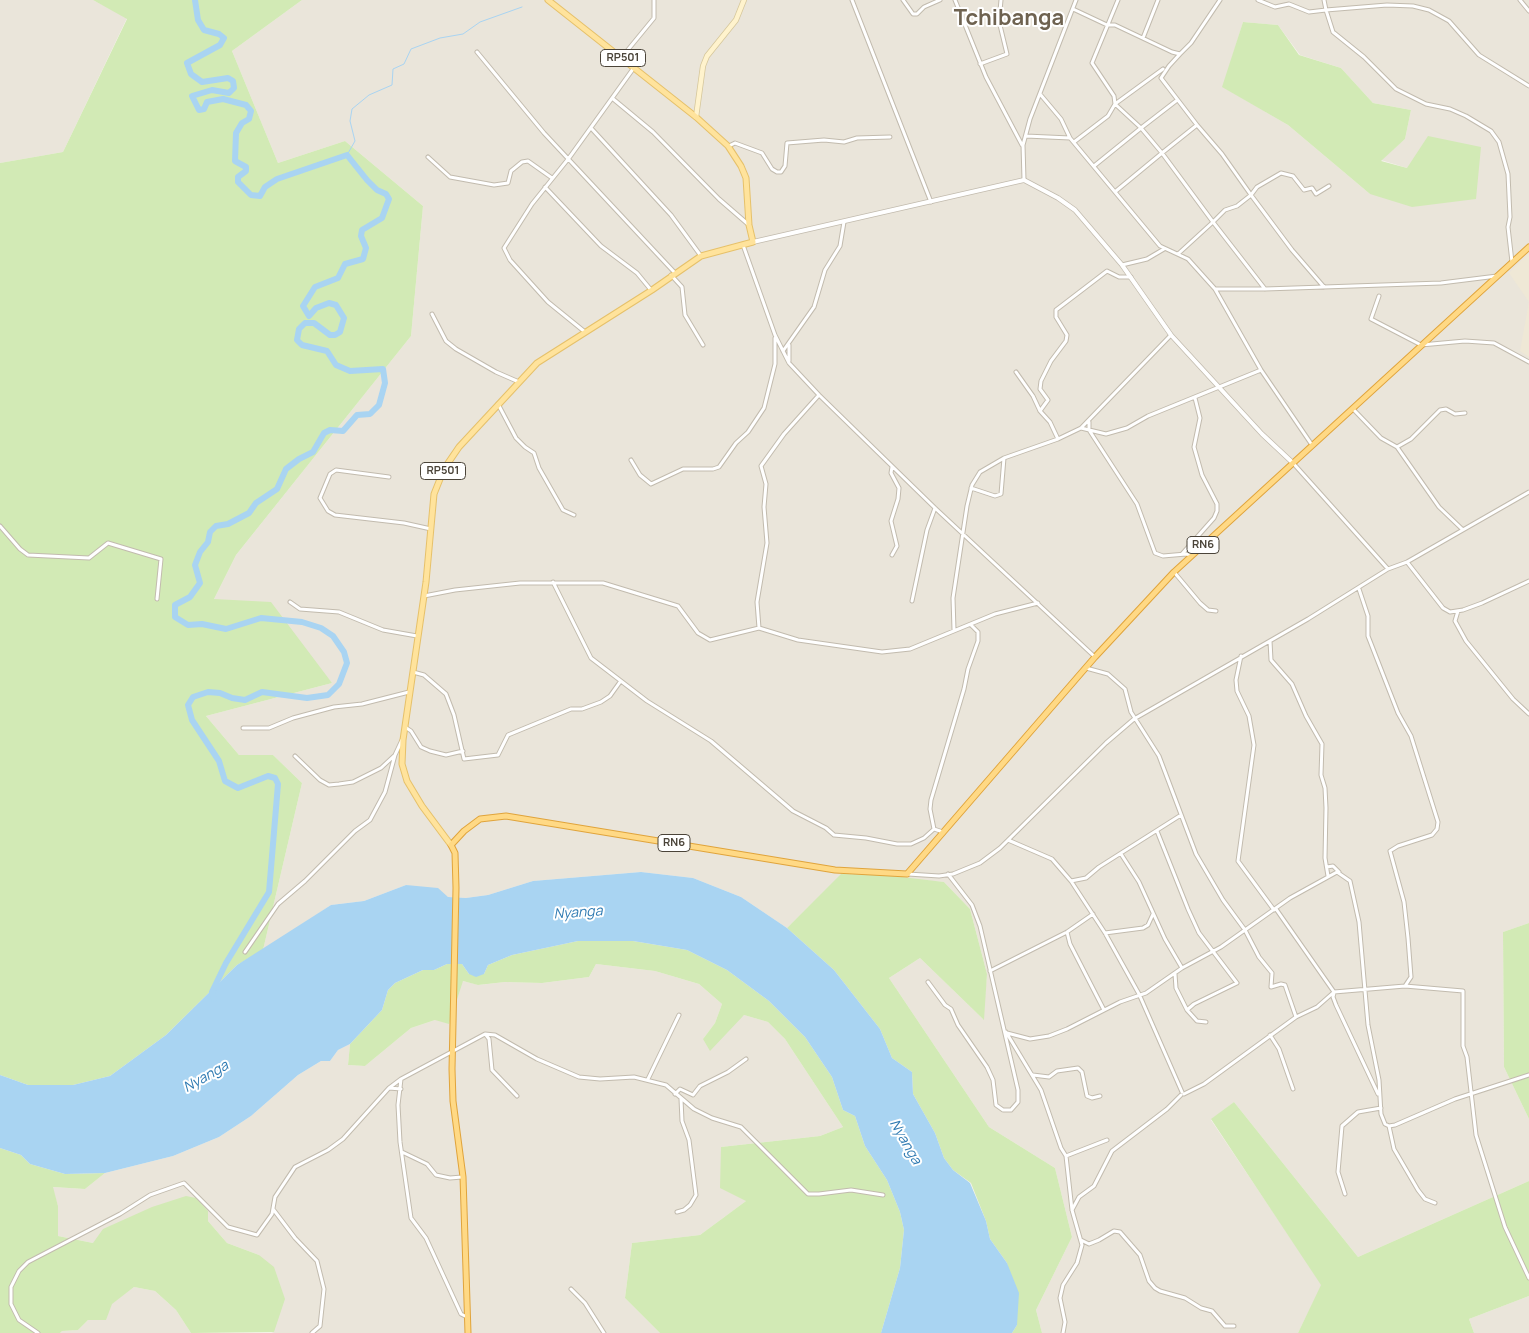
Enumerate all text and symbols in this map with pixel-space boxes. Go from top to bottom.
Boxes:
district label: Tchibanga [954,6,1064,32]
road number: RP501 [600,49,646,66]
road number: RP501 [420,462,466,480]
road number: RN6 [1187,536,1219,554]
road number: RN6 [658,834,690,851]
water label: Nyanga [553,903,603,923]
water label: Nyanga [181,1058,231,1096]
water label: Nyanga [886,1117,924,1167]

